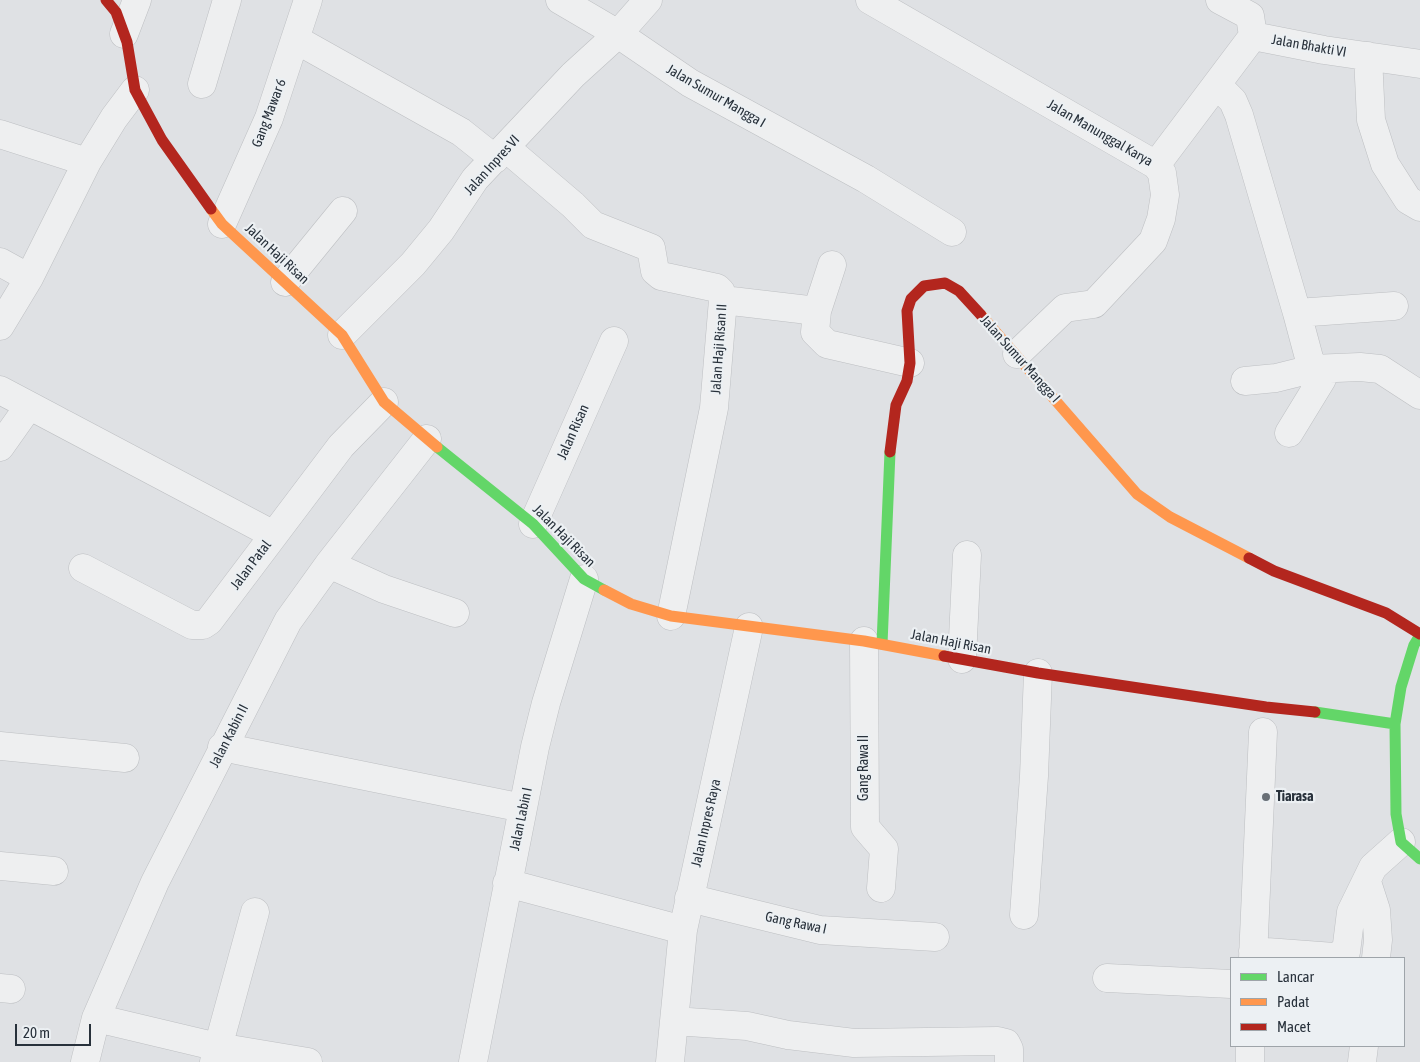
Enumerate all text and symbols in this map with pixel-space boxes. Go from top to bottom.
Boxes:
street label: Jalan Bhakti VI [1270,31,1348,61]
street label: Jalan Sumur Mangga I [663,61,769,131]
street label: Gang Mawar 6 [248,76,290,150]
street label: Jalan Manunggal Karya [1044,96,1156,170]
street label: Jalan Inpres VI [461,132,523,198]
street label: Jalan Haji Risan [242,220,312,288]
street label: Jalan Haji Risan II [707,303,731,395]
street label: Jalan Sumur Mangga I [976,312,1064,406]
street label: Jalan Risan [553,402,593,462]
street label: Jalan Haji Risan [529,501,599,571]
street label: Jalan Patal [227,537,275,593]
street label: Jalan Haji Risan [909,626,993,658]
street label: Jalan Kabin II [206,702,252,770]
street label: Gang Rawa II [856,735,872,801]
street label: Jalan Inpres Raya [688,777,724,869]
street label: Jalan Labin I [506,786,536,852]
place label: Tiarasa [1276,789,1313,805]
marker: Tiarasa [1260,791,1272,803]
street label: Gang Rawa I [764,908,828,938]
legend [1230,957,1405,1047]
text: Lancar [1277,968,1314,985]
text: Padat [1277,993,1309,1010]
scale bar [18,1014,94,1046]
text: Macet [1277,1018,1311,1035]
text: 20 m [23,1024,50,1041]

